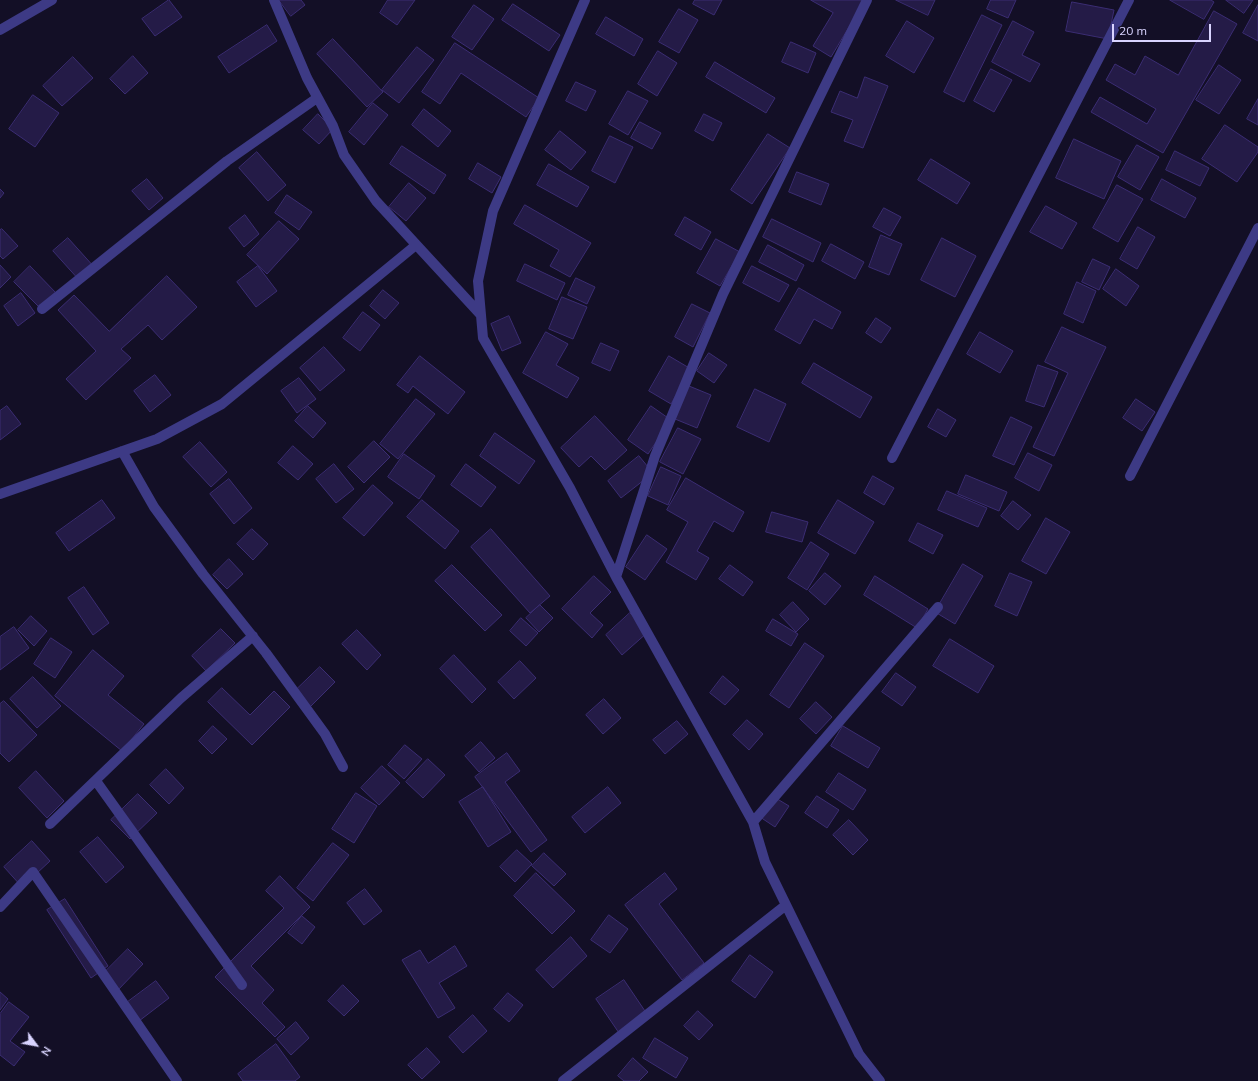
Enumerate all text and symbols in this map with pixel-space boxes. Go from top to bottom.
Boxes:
scale bar [1114,16,1213,42]
text: 20 m [1119,23,1147,38]
north arrow [16,1025,56,1065]
text: N [38,1044,54,1059]

